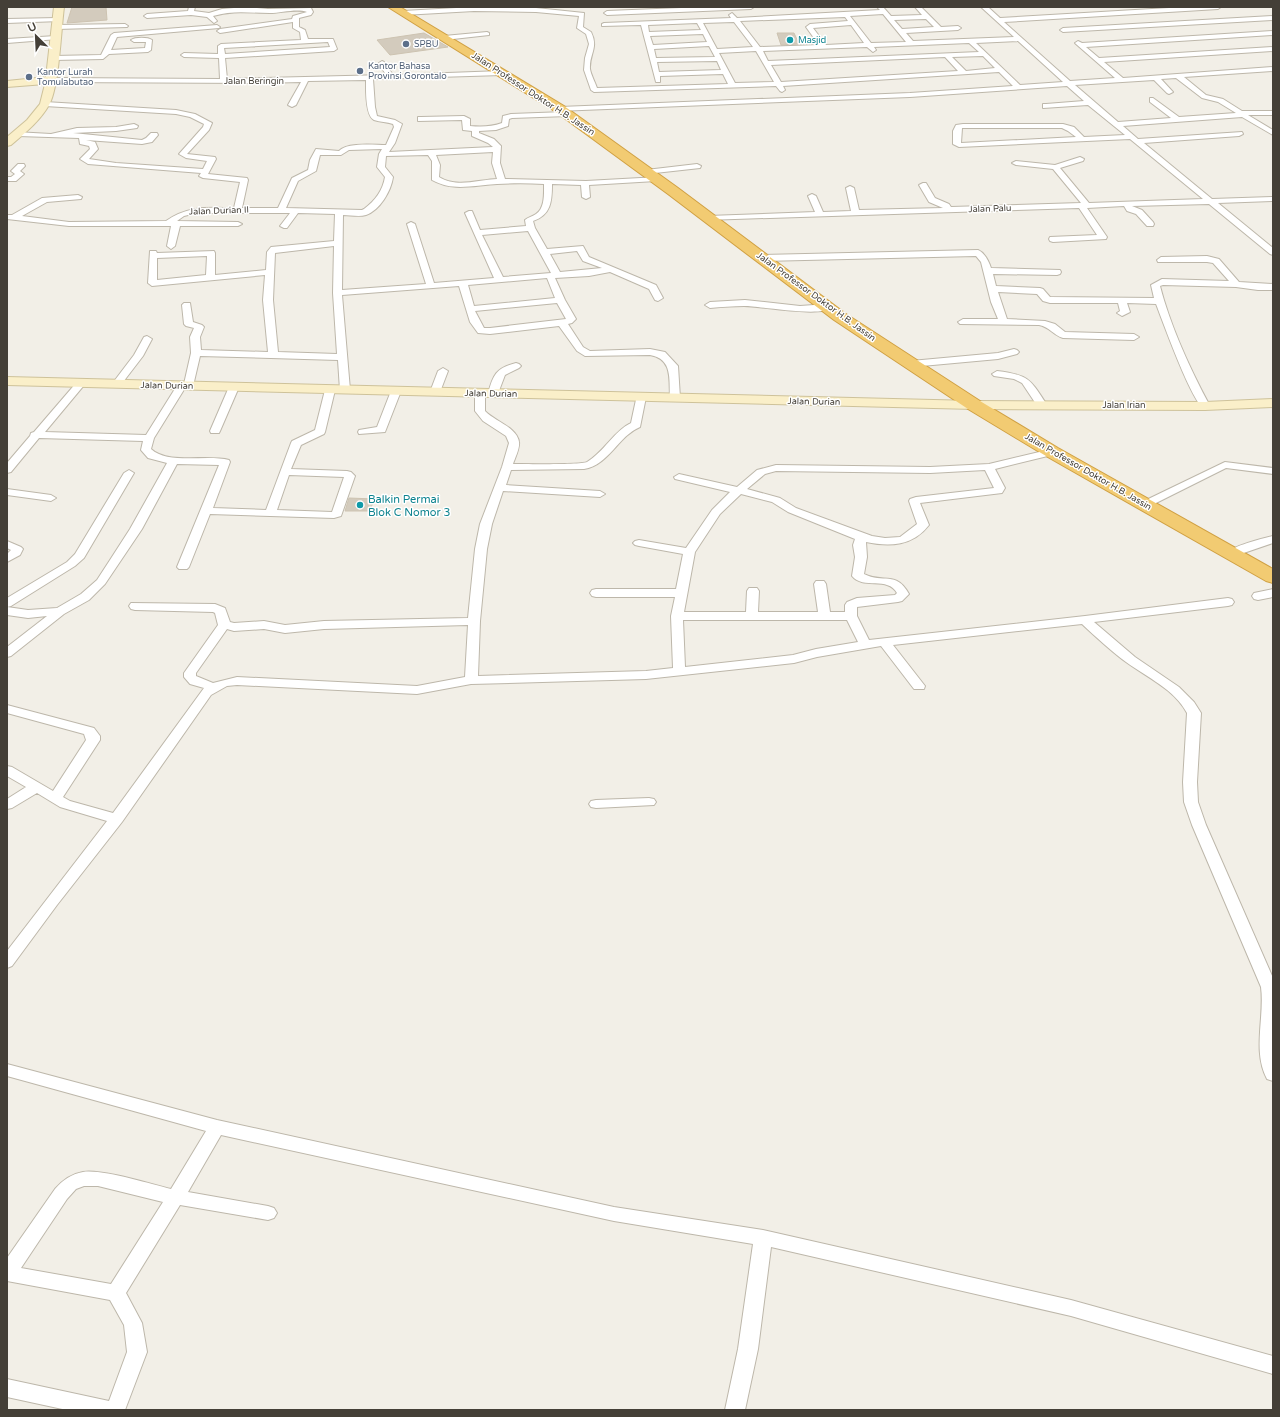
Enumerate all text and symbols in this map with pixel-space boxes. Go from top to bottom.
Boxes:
north arrow [16,16,56,56]
text: U [26,20,39,35]
marker: Masjid [785,35,795,45]
place label: Masjid [798,35,826,46]
marker: SPBU [401,39,411,49]
place label: SPBU [414,39,439,50]
street label: Jalan Professor Doktor H.B. Jassin [469,50,597,138]
place label: Kantor Bahasa Provinsi Gorontalo [368,61,447,82]
marker: Kantor Bahasa Provinsi Gorontalo [355,66,365,76]
place label: Kantor Lurah Tomulabutao [37,67,94,88]
marker: Kantor Lurah Tomulabutao [24,72,34,82]
street label: Jalan Beringin [224,76,284,87]
street label: Jalan Palu [968,203,1012,215]
street label: Jalan Durian II [189,204,249,218]
street label: Jalan Professor Doktor H.B. Jassin [754,250,878,344]
street label: Jalan Durian [141,380,193,392]
street label: Jalan Durian [465,388,517,400]
street label: Jalan Durian [788,396,840,408]
street label: Jalan Irian [1102,400,1146,411]
street label: Jalan Professor Doktor H.B. Jassin [1023,431,1153,513]
place label: Balkin Permai Blok C Nomor 3 [368,493,451,519]
marker: Balkin Permai Blok C Nomor 3 [355,500,365,510]

